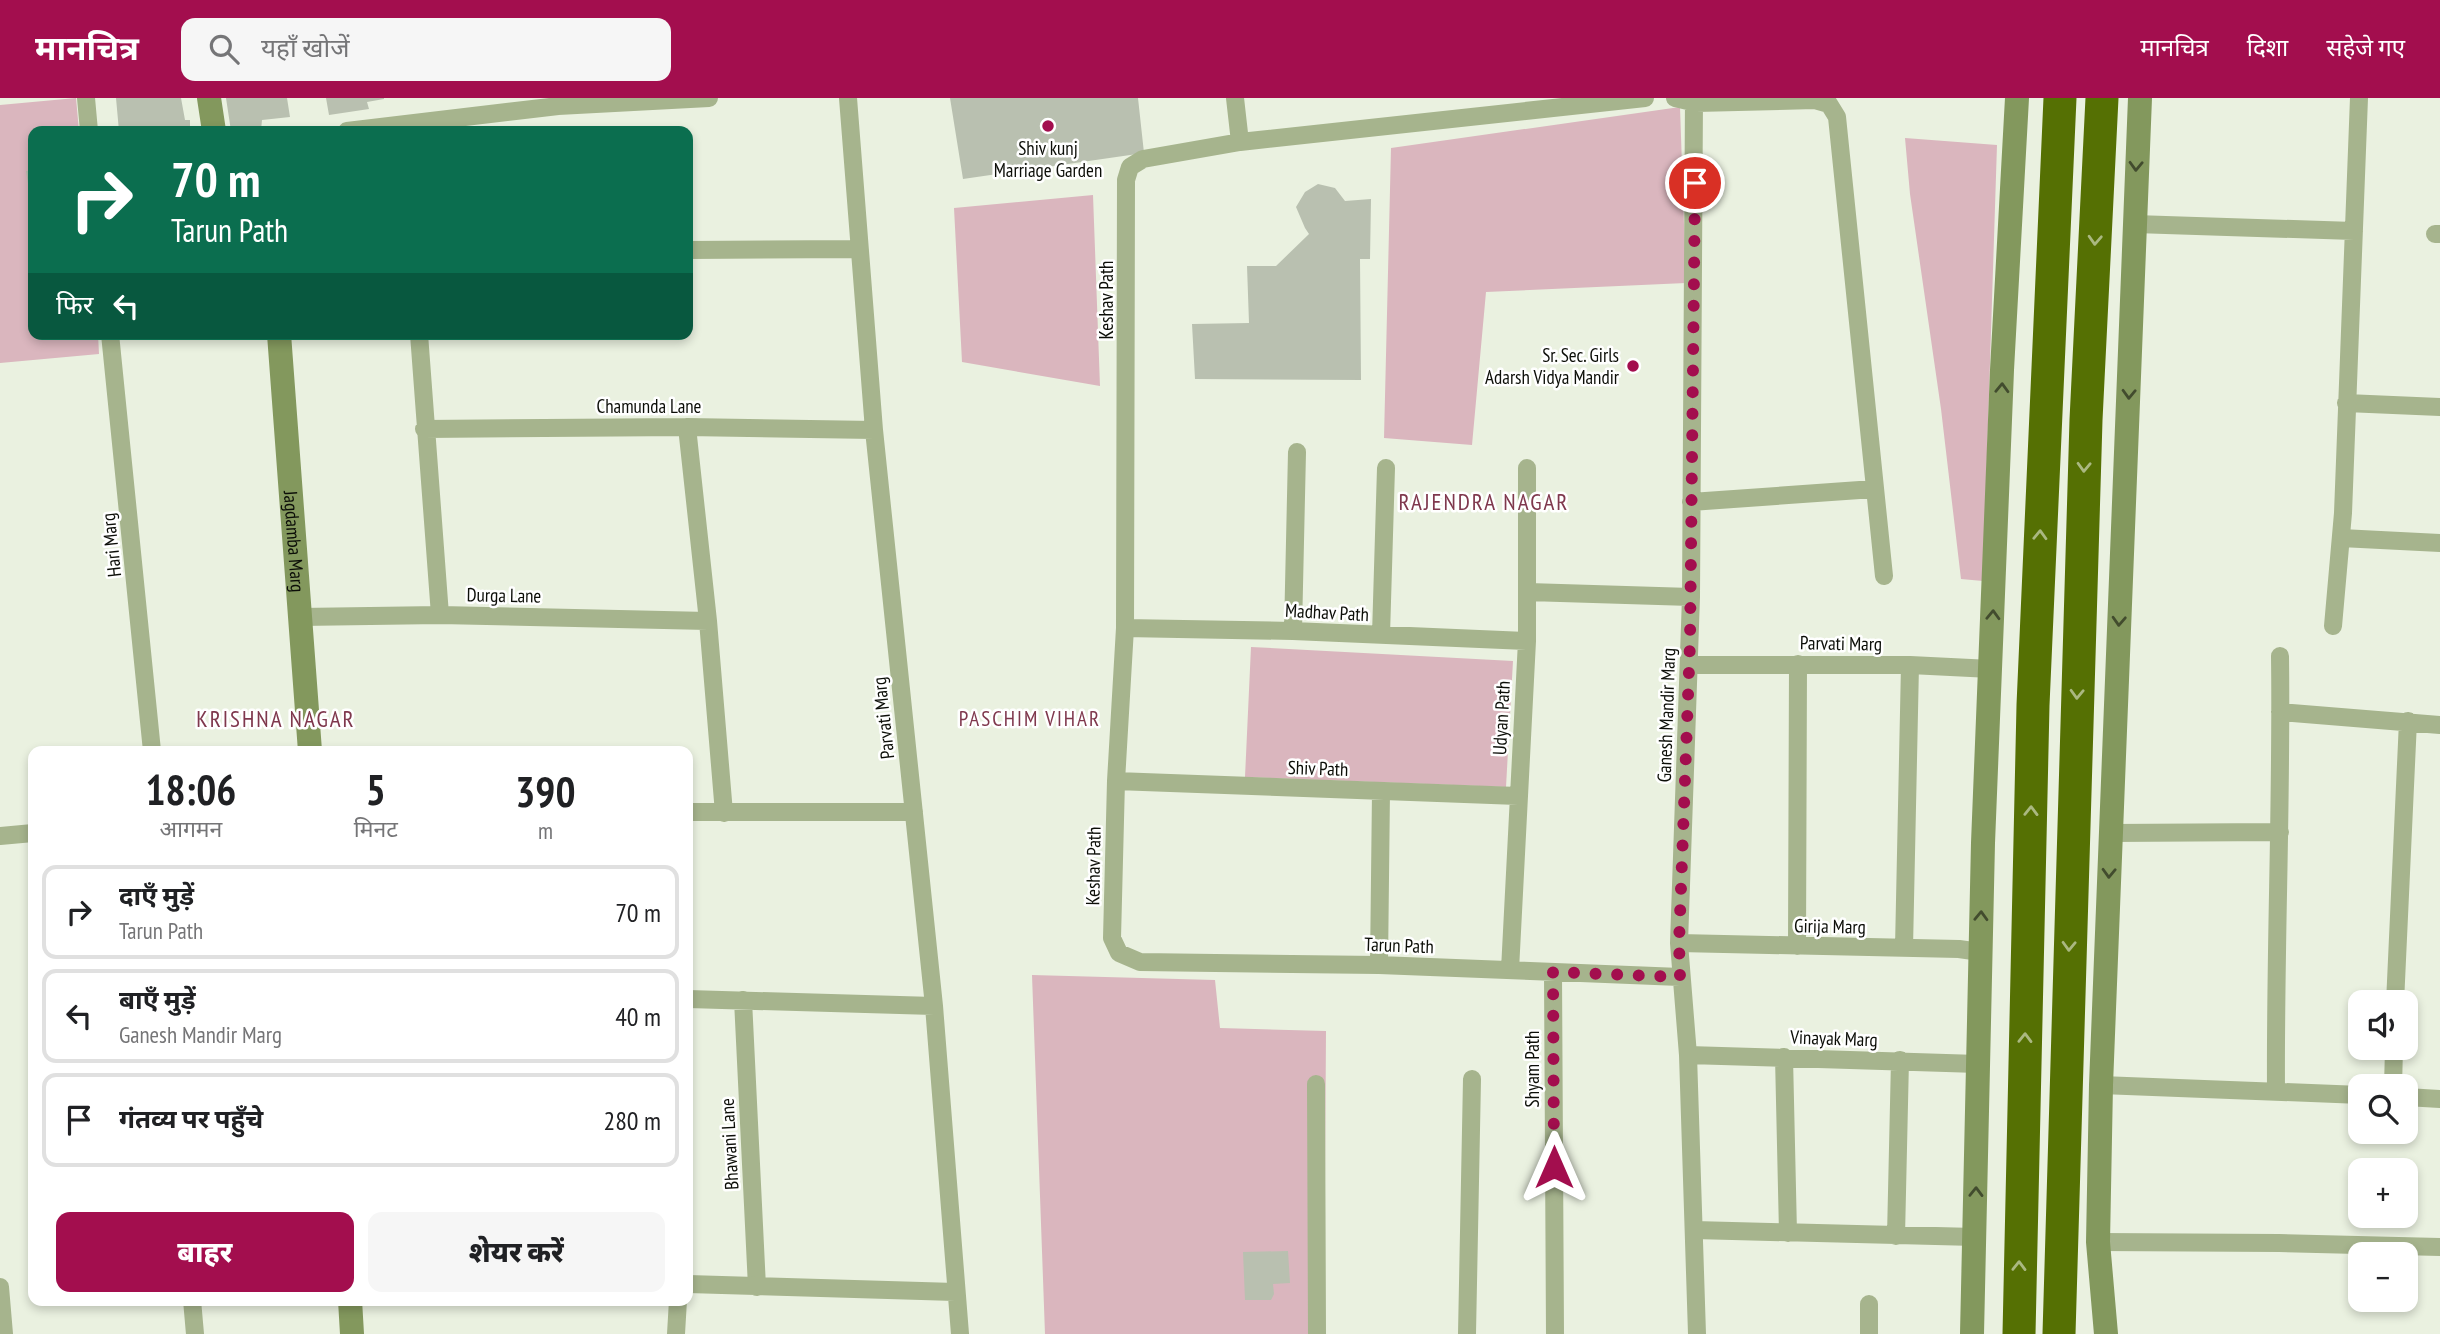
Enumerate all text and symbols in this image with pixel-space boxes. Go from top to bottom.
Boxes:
search box [181,18,671,81]
text: मानचित्र [35,26,139,69]
icon: search [205,30,243,68]
text: यहाँ खोजें [261,31,349,64]
text: मानचित्र [2140,32,2209,63]
text: दिशा [2247,32,2288,63]
text: सहेजे गए [2326,32,2405,63]
marker: Shiv kunj Marriage Garden [1040,118,1056,134]
place label: Shiv kunj Marriage Garden [994,136,1102,182]
text: 70 m [171,147,260,211]
pin [1665,153,1725,213]
icon: right [56,154,147,245]
one-way arrow [2129,161,2144,172]
icon: arrive [1676,164,1714,202]
text: Tarun Path [171,209,288,251]
one-way arrow [2087,234,2102,245]
street label: Keshav Path [1094,261,1118,339]
icon: left [107,287,145,325]
text: फिर [56,288,93,321]
place label: Sr. Sec. Girls Adarsh Vidya Mandir [1485,343,1620,389]
marker: Sr. Sec. Girls Adarsh Vidya Mandir [1625,358,1641,374]
one-way arrow [1994,382,2009,393]
one-way arrow [2121,388,2136,399]
street label: Chamunda Lane [597,394,702,418]
one-way arrow [2077,462,2092,473]
district label: RAJENDRA NAGAR [1399,487,1569,516]
street label: Jagdamba Marg [279,489,310,593]
street label: Hari Marg [96,512,126,578]
one-way arrow [2032,529,2047,540]
street label: Durga Lane [466,582,542,608]
street label: Madhav Path [1284,598,1370,626]
one-way arrow [1986,609,2001,620]
one-way arrow [2112,616,2127,627]
street label: Parvati Marg [1800,630,1882,656]
street label: Ganesh Mandir Marg [1652,647,1680,783]
street label: Parvati Marg [867,676,899,760]
street label: Udyan Path [1487,680,1515,756]
one-way arrow [2069,689,2085,700]
district label: KRISHNA NAGAR [196,704,356,733]
district label: PASCHIM VIHAR [959,705,1101,732]
street label: Shiv Path [1287,755,1349,781]
text: 18:06 [145,762,236,817]
text: 5 [366,762,386,817]
text: 390 [515,764,576,819]
one-way arrow [2023,805,2038,816]
text: आगमन [159,814,222,843]
text: मिनट [354,814,398,843]
text: m [538,816,553,845]
street label: Keshav Path [1080,826,1106,906]
one-way arrow [2101,867,2116,878]
text: दाएँ मुड़ें [119,879,194,912]
icon: right [60,893,98,931]
text: 70 m [615,896,661,929]
one-way arrow [1974,910,1989,921]
street label: Girija Marg [1794,913,1866,939]
text: Tarun Path [119,916,203,945]
street label: Tarun Path [1364,932,1434,958]
one-way arrow [2062,941,2077,952]
text: बाएँ मुड़ें [119,983,196,1016]
map controls [2348,990,2418,1312]
button: sound [2348,990,2418,1060]
icon: left [60,997,98,1035]
text: 40 m [615,1000,661,1033]
text: Ganesh Mandir Marg [119,1020,282,1049]
street label: Vinayak Marg [1789,1024,1878,1052]
street label: Shyam Path [1520,1031,1544,1107]
one-way arrow [2017,1033,2033,1043]
button: search [2348,1074,2418,1144]
street label: Bhawani Lane [715,1097,743,1190]
icon: arrive [60,1101,98,1139]
text: गंतव्य पर पहुँचे [119,1102,263,1135]
text: 280 m [603,1104,661,1137]
position arrow [1517,1130,1591,1204]
button: + [2348,1158,2418,1228]
one-way arrow [1968,1187,1984,1197]
button: बाहर [56,1212,354,1292]
button: शेयर करें [368,1212,665,1292]
button: − [2348,1242,2418,1312]
one-way arrow [2012,1260,2027,1271]

